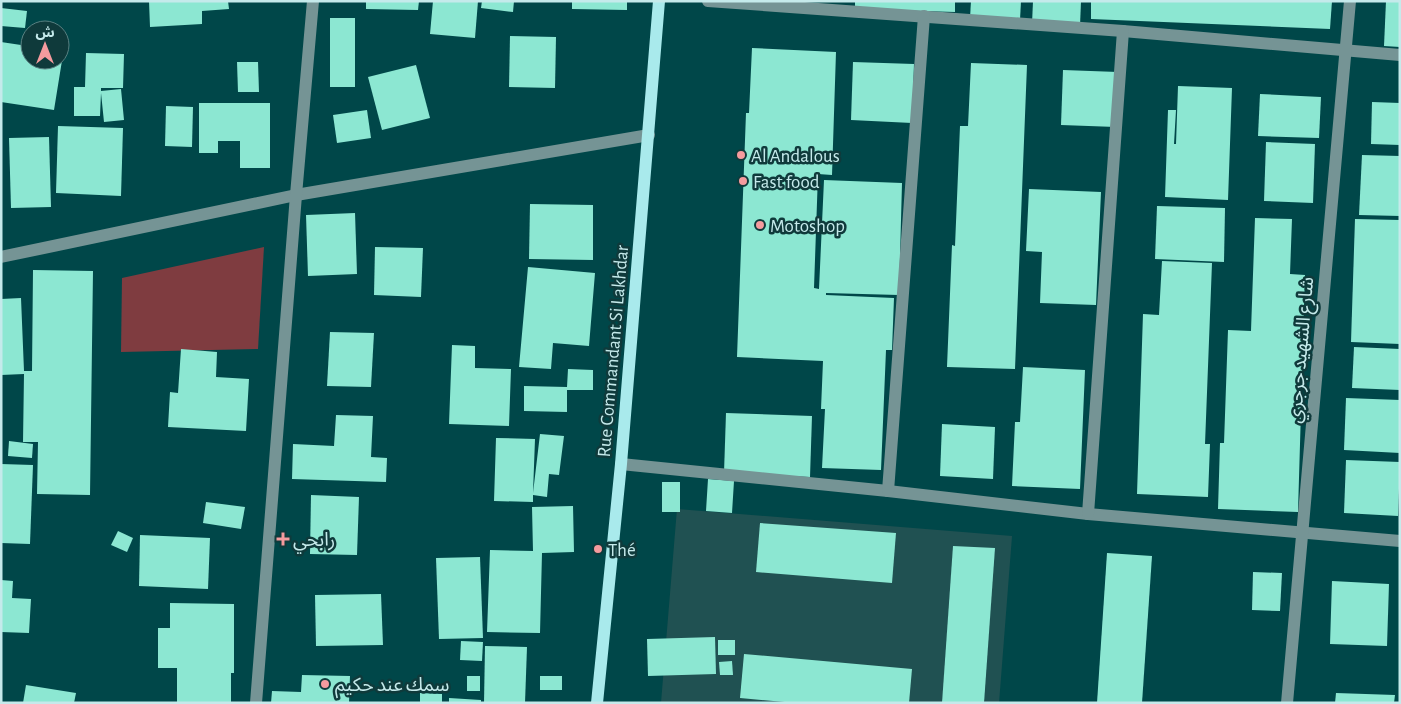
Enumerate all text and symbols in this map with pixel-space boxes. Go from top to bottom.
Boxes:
north arrow [20,20,70,70]
text: ش [35,26,55,40]
place label: Al Andalous [751,147,840,166]
marker: Al Andalous [735,149,747,161]
place label: Fast food [753,173,820,192]
marker: Fast food [737,175,749,187]
place label: Motoshop [770,217,845,236]
marker: Motoshop [754,219,766,231]
street label: Rue Commandant Si Lakhdar [595,244,632,458]
street label: شارع الشهيد جرجري [1286,276,1322,424]
place label: رابحي [293,531,335,554]
marker: رابحي [277,533,289,545]
place label: Thé [608,541,636,560]
marker: Thé [592,543,604,555]
place label: سمك عند حكيم [335,676,449,699]
marker: سمك عند حكيم [319,678,331,690]

